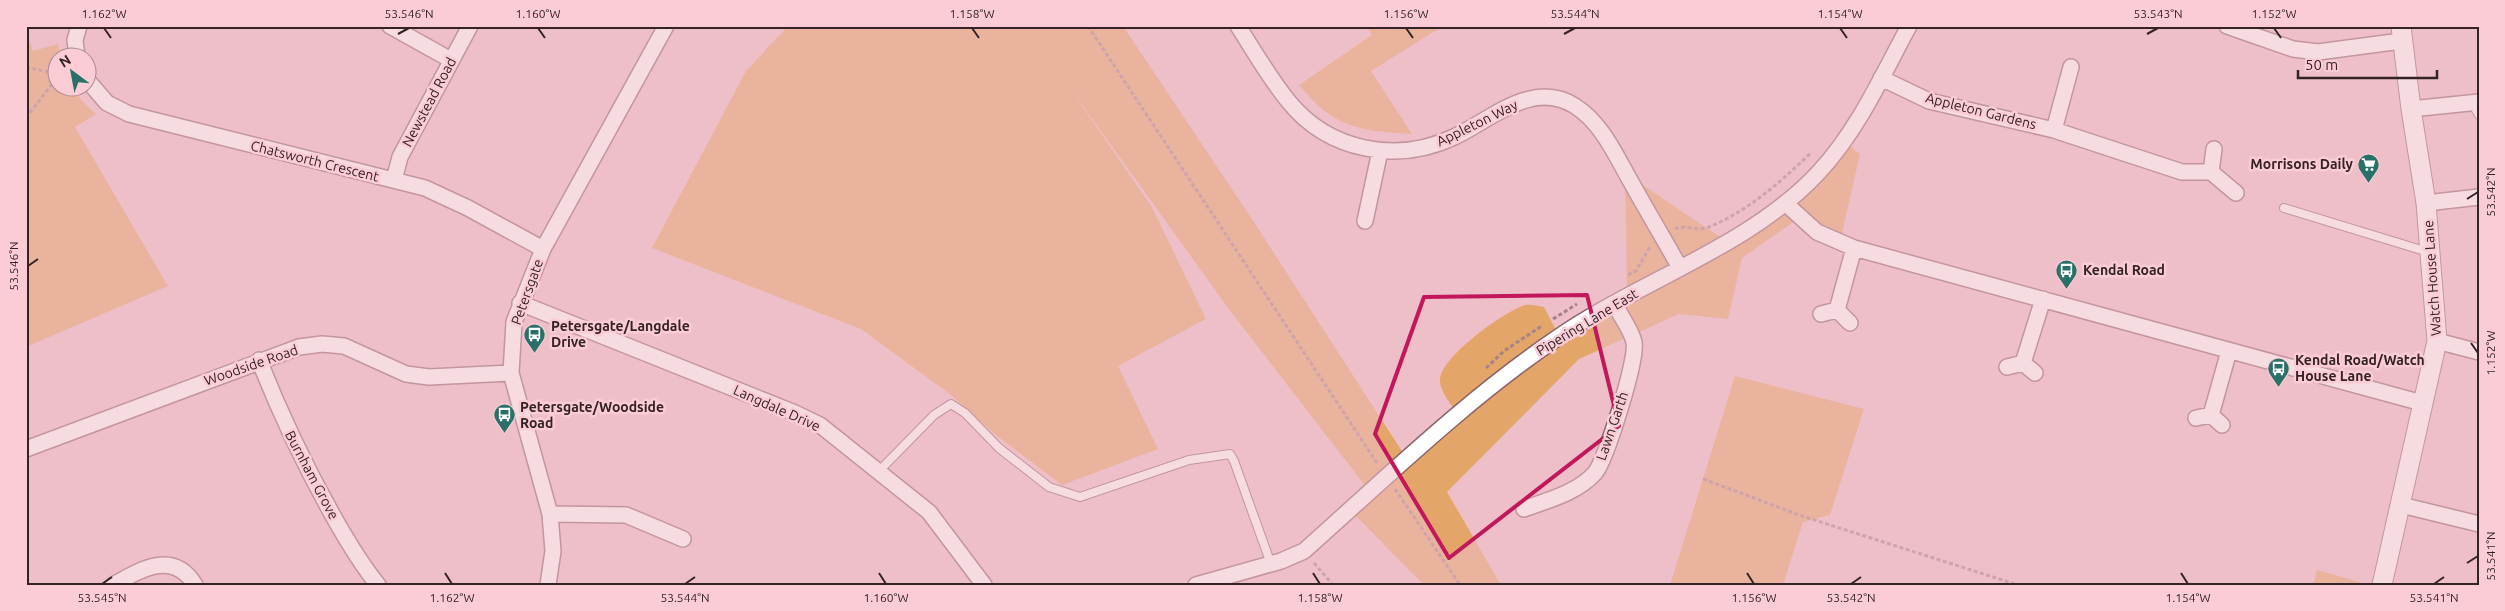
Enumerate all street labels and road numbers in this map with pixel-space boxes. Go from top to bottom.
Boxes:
street label: Newstead Road [399,55,459,149]
street label: Appleton Gardens [1924,90,2038,132]
street label: Appleton Way [1434,96,1520,150]
street label: Chatsworth Crescent [249,137,381,185]
street label: Watch House Lane [2420,220,2444,336]
street label: Petersgate [508,257,546,327]
street label: Pipering Lane East [1533,285,1641,359]
street label: Woodside Road [202,341,300,389]
street label: Langdale Drive [731,382,823,434]
street label: Lawn Garth [1593,390,1631,462]
street label: Burnham Grove [282,428,342,522]

